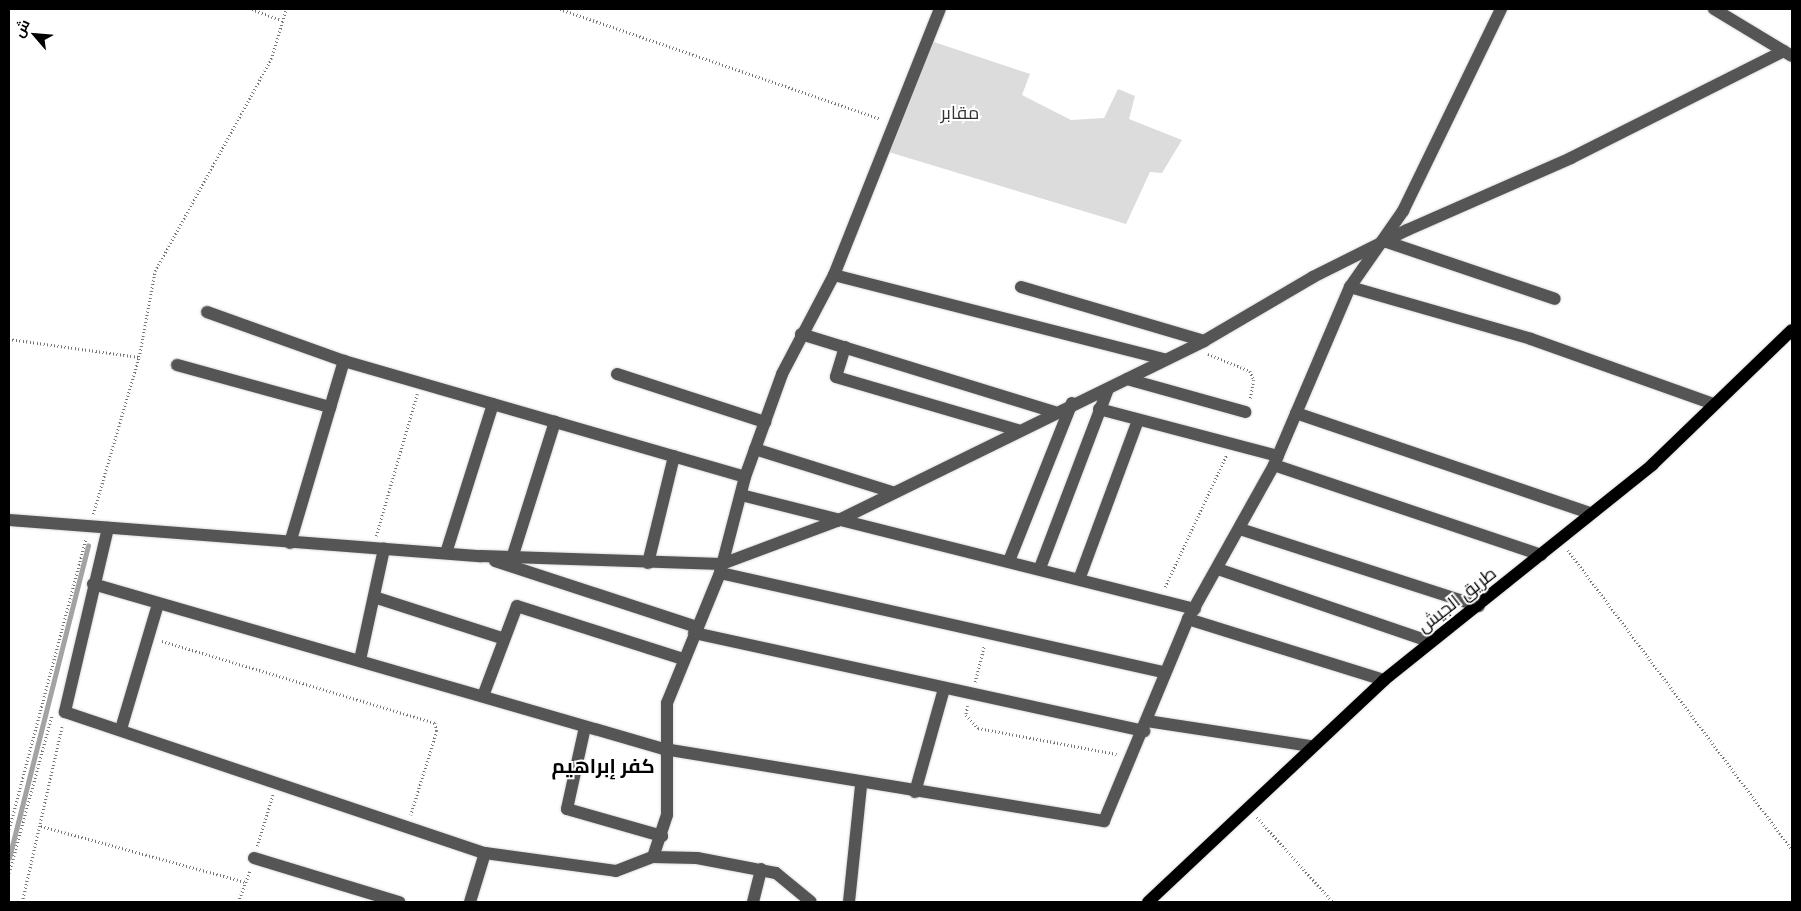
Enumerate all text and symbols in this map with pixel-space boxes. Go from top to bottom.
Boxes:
north arrow [10,10,60,60]
text: ش [10,16,34,40]
park label: مقابر [941,102,979,124]
street label: طريق الجيش [1413,563,1501,637]
district label: كفر إبراهيم [551,754,655,778]

